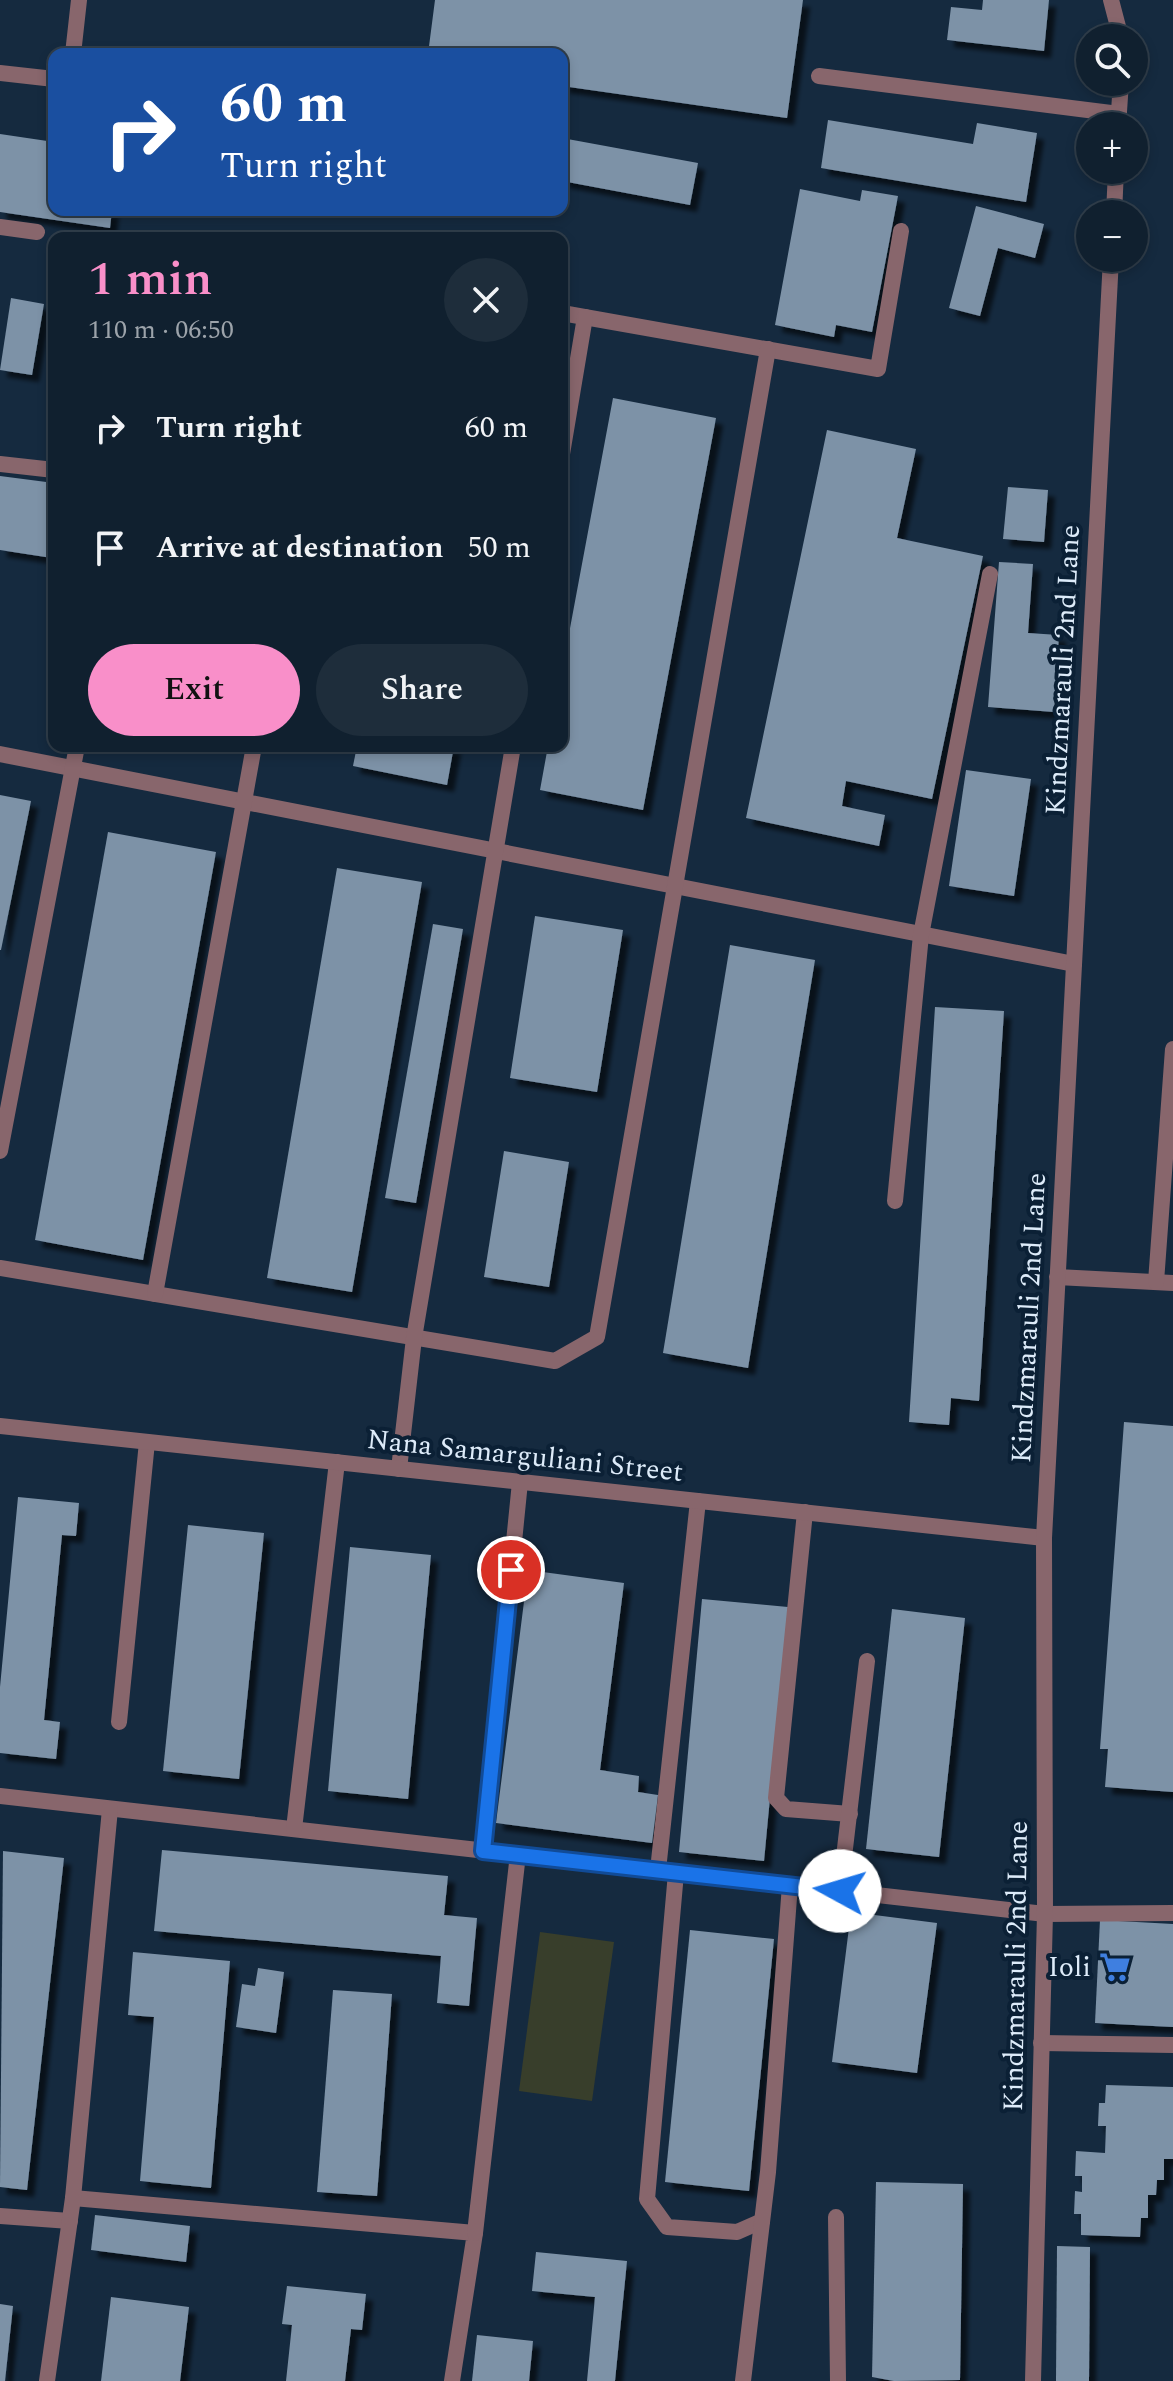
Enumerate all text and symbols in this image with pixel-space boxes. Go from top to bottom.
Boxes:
map controls [1076,24,1148,272]
button: search [1076,24,1148,96]
text: 60 m [220,62,347,147]
icon: right [88,80,192,184]
button: + [1076,112,1148,184]
text: Turn right [220,139,387,194]
button: − [1076,200,1148,272]
text: 1 min [88,243,213,316]
button: close [444,258,528,342]
text: 110 m · 06:50 [88,310,234,350]
text: Turn right [156,405,302,451]
text: 60 m [465,405,528,451]
icon: right [88,406,132,450]
street label: Kindzmarauli 2nd Lane [1034,524,1092,816]
text: Arrive at destination [156,525,443,571]
text: 50 m [467,525,531,571]
icon: arrive [88,526,132,570]
button: Exit [88,644,300,736]
button: Share [316,644,528,736]
street label: Kindzmarauli 2nd Lane [1000,1172,1058,1464]
street label: Nana Samarguliani Street [365,1418,685,1494]
pin [477,1536,545,1604]
icon: arrive [489,1548,533,1592]
street label: Kindzmarauli 2nd Lane [992,1820,1040,2112]
position arrow [798,1849,882,1933]
place label: Ioli [1048,1946,1091,1989]
supermarket icon: Ioli [1098,1950,1132,1984]

